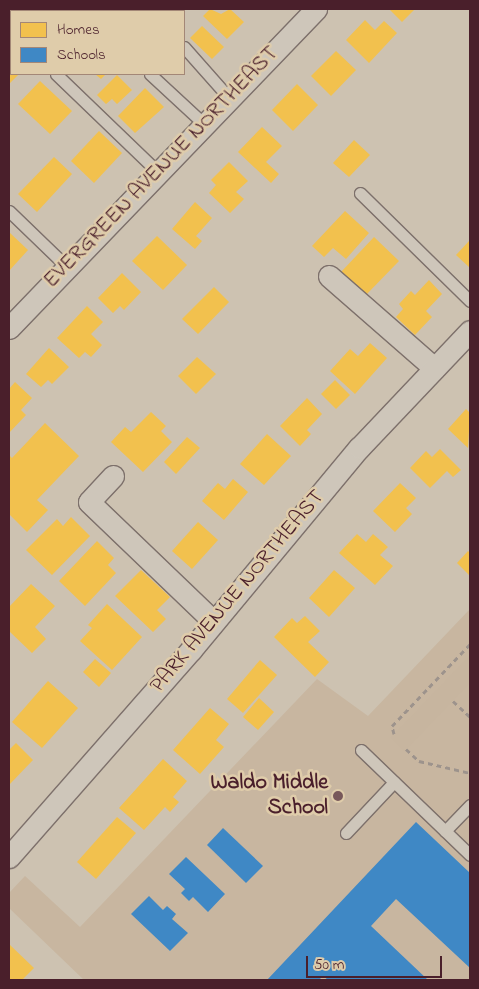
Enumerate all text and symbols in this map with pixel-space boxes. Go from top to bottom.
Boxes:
legend [10,10,185,75]
text: Homes [57,19,100,41]
street label: EVERGREEN AVENUE NORTHEAST [39,41,285,295]
text: Schools [57,44,106,66]
street label: PARK AVENUE NORTHEAST [145,485,331,699]
place label: Waldo Middle School [210,770,328,821]
marker: Waldo Middle School [332,790,344,802]
scale bar [309,946,445,978]
text: 50 m [314,954,344,976]

